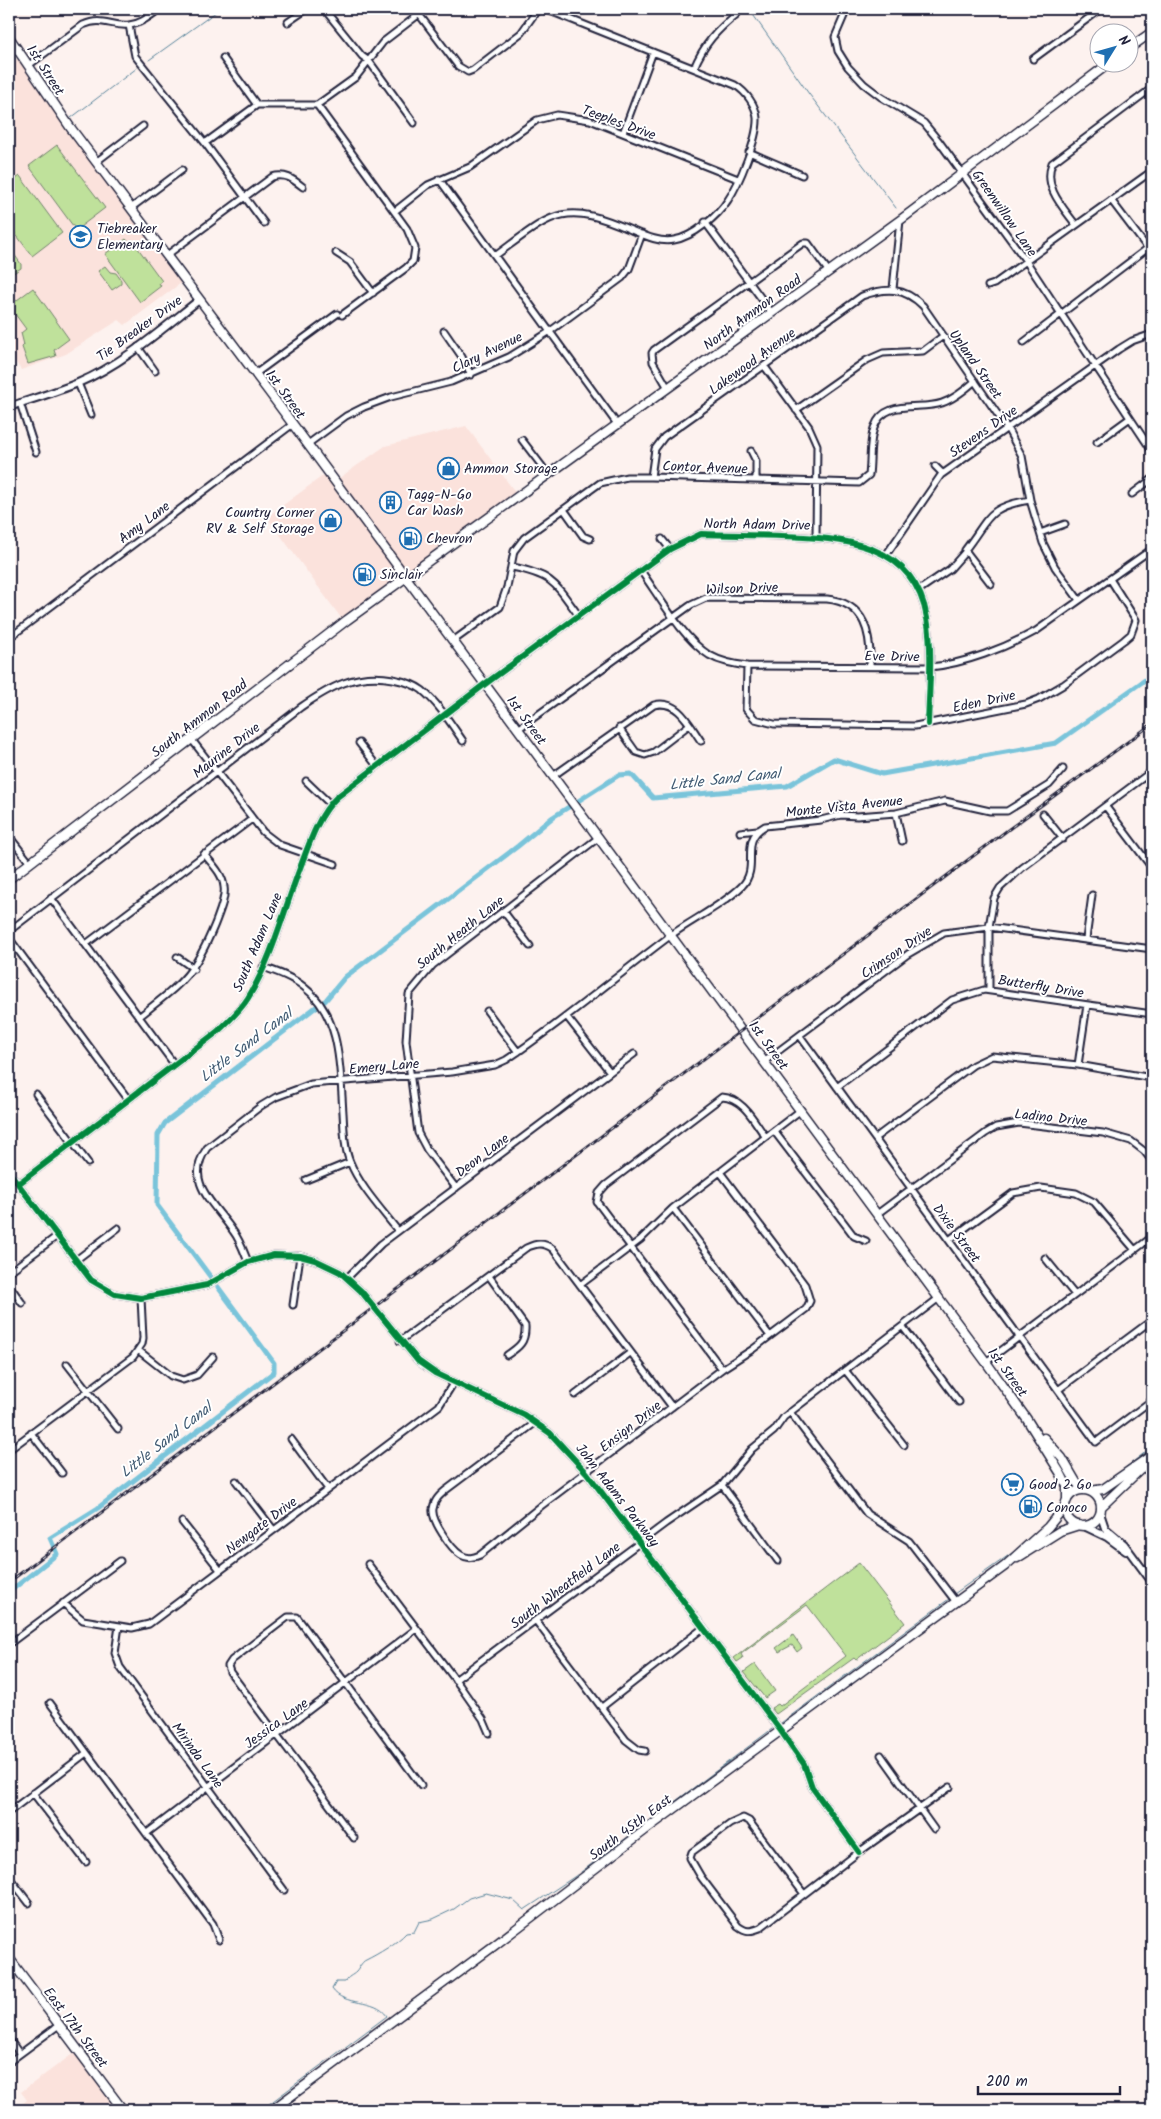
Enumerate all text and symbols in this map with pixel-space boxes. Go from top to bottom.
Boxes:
north arrow [1088,22,1138,72]
text: N [1112,31,1135,51]
street label: 1st Street [20,41,70,101]
street label: Teeples Drive [579,99,659,147]
street label: Greenwillow Lane [966,165,1043,262]
place label: Tiebreaker Elementary [97,218,163,256]
school or university icon: Tiebreaker Elementary [69,224,93,248]
street label: North Ammon Road [699,269,807,356]
street label: Tie Breaker Drive [92,290,188,368]
street label: Lakewood Avenue [704,322,801,401]
street label: Upland Street [943,325,1008,404]
street label: Clary Avenue [448,326,527,380]
street label: 1st Street [260,365,311,425]
street label: Stevens Drive [945,400,1023,464]
shop icon: Ammon Storage [436,456,460,480]
street label: Contor Avenue [662,456,749,481]
place label: Ammon Storage [464,458,558,480]
place label: Tagg-N-Go Car Wash [407,484,472,522]
building icon: Tagg-N-Go Car Wash [379,490,403,514]
street label: Amy Lane [114,496,176,550]
place label: Country Corner RV & Self Storage [206,502,315,540]
shop icon: Country Corner RV & Self Storage [318,508,342,532]
street label: North Adam Drive [703,513,811,537]
fuel station icon: Chevron [398,526,422,550]
place label: Chevron [426,528,473,550]
fuel station icon: Sinclair [352,562,376,586]
place label: Sinclair [380,564,424,586]
street label: Wilson Drive [706,577,779,601]
street label: Eve Drive [864,646,920,668]
street label: South Ammon Road [147,673,253,764]
street label: Eden Drive [951,684,1018,719]
street label: 1st Street [501,691,552,751]
street label: Maurine Drive [188,717,266,784]
water label: Little Sand Canal [669,762,785,798]
street label: Monte Vista Avenue [784,790,904,824]
street label: South Adam Lane [227,889,289,995]
street label: South Heath Lane [412,890,510,975]
street label: Crimson Drive [856,920,937,985]
street label: Butterfly Drive [996,969,1086,1005]
water label: Little Sand Canal [195,1001,301,1089]
street label: 1st Street [743,1016,794,1076]
street label: Emery Lane [348,1053,421,1081]
street label: Ladino Drive [1013,1103,1089,1133]
street label: Deon Lane [451,1128,515,1183]
street label: Dixie Street [927,1199,986,1268]
street label: 1st Street [982,1343,1033,1403]
water label: Little Sand Canal [115,1395,220,1484]
street label: Ensign Drive [595,1395,667,1458]
street label: John Adams Parkway [570,1439,665,1552]
supermarket icon: Good 2 Go [1001,1472,1025,1496]
place label: Good 2 Go [1029,1474,1091,1496]
street label: Newgate Drive [221,1491,303,1560]
fuel station icon: Conoco [1018,1495,1042,1519]
place label: Conoco [1046,1497,1087,1519]
street label: South Wheatfield Lane [506,1536,626,1635]
street label: Jessica Lane [240,1693,314,1755]
street label: Mirinda Lane [166,1718,229,1794]
street label: South 45th East [584,1789,677,1866]
street label: East 17th Street [37,1982,113,2073]
scale bar [978,2064,1121,2096]
text: 200 m [986,2070,1028,2094]

